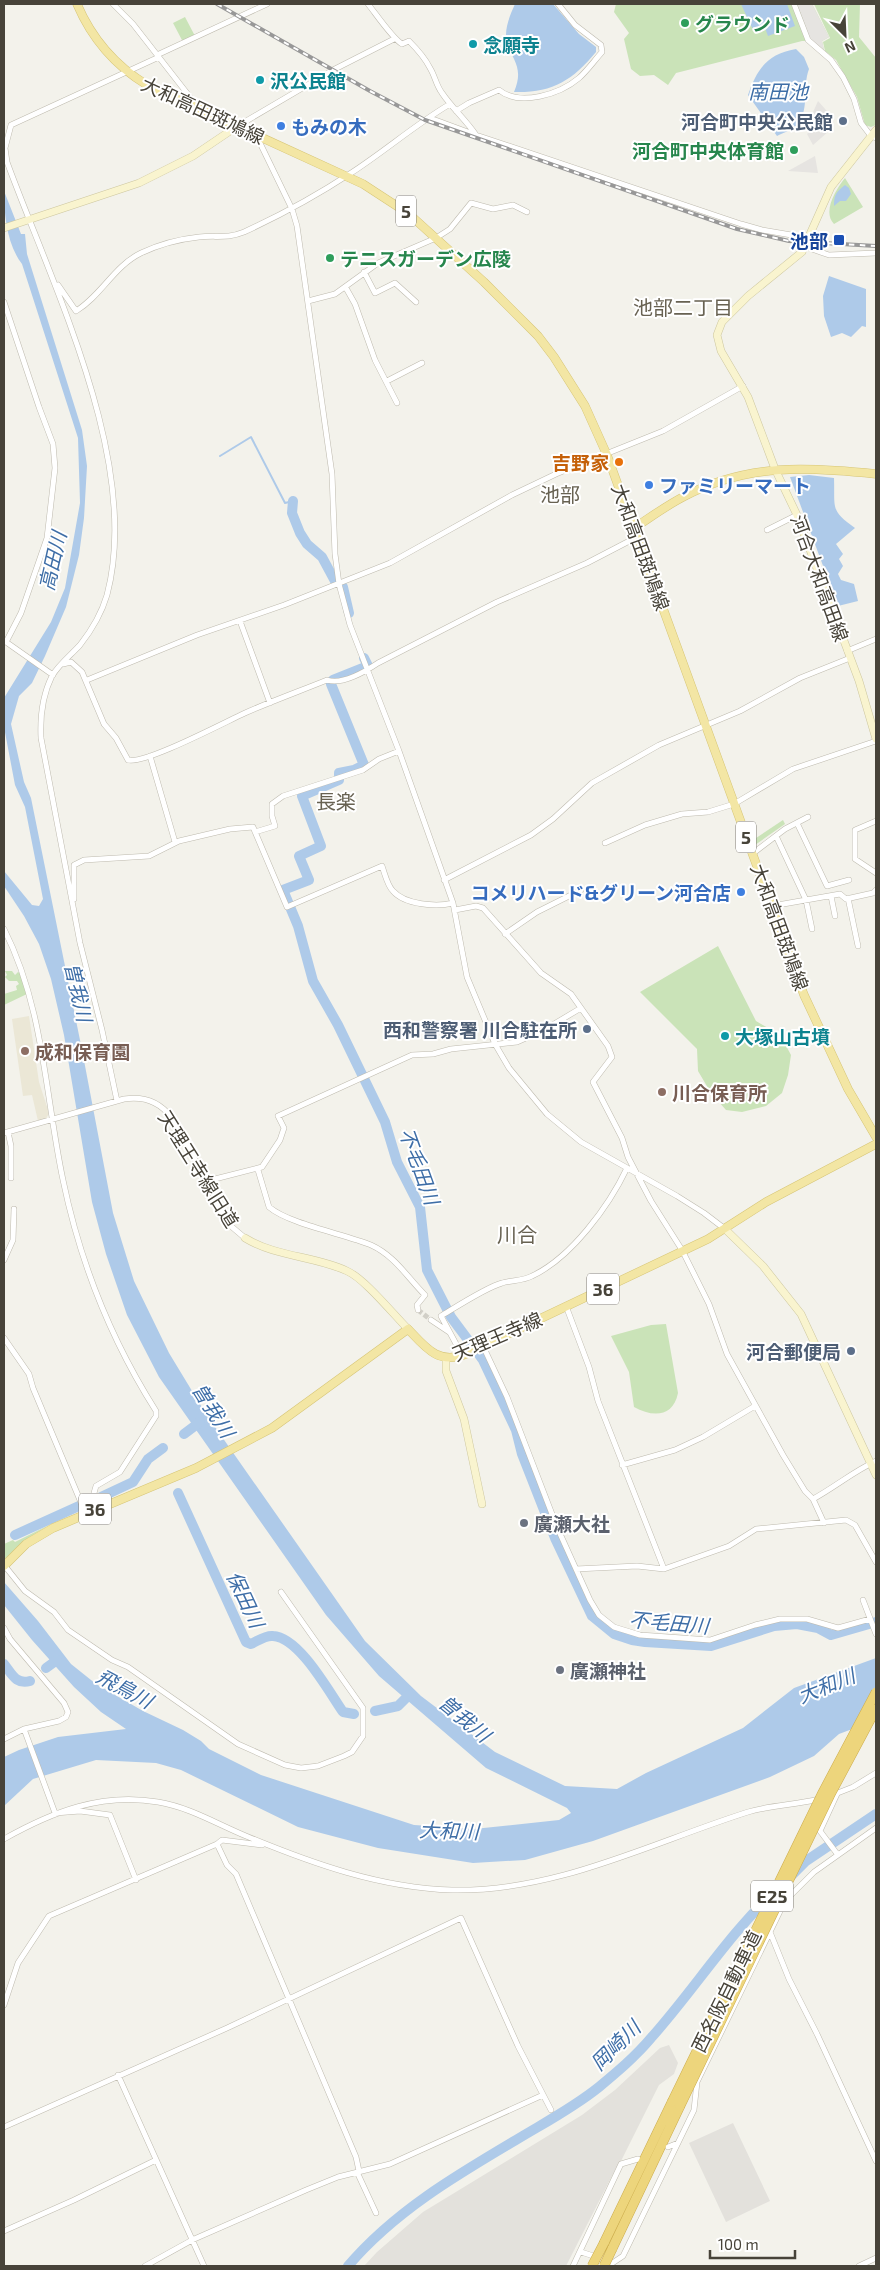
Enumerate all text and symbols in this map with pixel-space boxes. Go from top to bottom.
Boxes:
north arrow [820,10,870,60]
place label: グラウンド [695,12,790,35]
marker: グラウンド [679,17,691,29]
place label: 念願寺 [483,33,540,56]
marker: 念願寺 [467,38,479,50]
text: N [842,38,859,57]
place label: 沢公民館 [270,69,346,92]
street label: 大和高田斑鳩線 [138,71,268,149]
marker: 沢公民館 [254,74,266,86]
water label: 南田池 [748,79,810,103]
place label: 河合町中央公民館 [681,110,833,133]
place label: もみの木 [291,115,367,138]
marker: 河合町中央公民館 [837,115,849,127]
marker: もみの木 [275,120,287,132]
place label: 河合町中央体育館 [632,139,784,162]
marker: 河合町中央体育館 [788,144,800,156]
road number: 5 [396,196,416,227]
place label: 池部 [790,229,828,252]
marker: 池部 [832,233,846,247]
place label: テニスガーデン広陵 [340,247,511,270]
marker: テニスガーデン広陵 [324,252,336,264]
district label: 池部二丁目 [633,295,733,319]
place label: 吉野家 [552,451,609,474]
marker: 吉野家 [613,456,625,468]
place label: ファミリーマート [659,474,811,497]
marker: ファミリーマート [643,479,655,491]
street label: 大和高田斑鳩線 [607,481,675,613]
district label: 池部 [540,482,580,506]
street label: 河合大和高田線 [786,512,854,644]
water label: 高田川 [34,527,71,593]
district label: 長楽 [316,789,356,813]
road number: 5 [736,822,756,852]
street label: 大和高田斑鳩線 [746,861,814,993]
place label: コメリハード&グリーン河合店 [470,881,731,904]
marker: コメリハード&グリーン河合店 [735,886,747,898]
water label: 曽我川 [61,960,98,1026]
place label: 西和警察署 川合駐在所 [383,1018,577,1041]
marker: 西和警察署 川合駐在所 [581,1023,593,1035]
place label: 大塚山古墳 [735,1025,830,1048]
marker: 大塚山古墳 [719,1030,731,1042]
place label: 成和保育園 [35,1040,130,1063]
marker: 成和保育園 [19,1045,31,1057]
place label: 川合保育所 [672,1081,767,1104]
marker: 川合保育所 [656,1086,668,1098]
street label: 天理王寺線旧道 [154,1107,244,1231]
water label: 不毛田川 [395,1124,446,1210]
district label: 川合 [497,1222,537,1246]
road number: 36 [587,1274,619,1305]
street label: 天理王寺線 [449,1307,545,1365]
place label: 河合郵便局 [746,1340,841,1363]
marker: 河合郵便局 [845,1345,857,1357]
water label: 曽我川 [188,1378,241,1443]
road number: 36 [79,1494,111,1525]
place label: 廣瀬大社 [534,1512,610,1535]
marker: 廣瀬大社 [518,1517,530,1529]
water label: 保田川 [222,1567,270,1633]
water label: 不毛田川 [628,1607,712,1638]
place label: 廣瀬神社 [570,1659,646,1682]
water label: 大和川 [794,1662,860,1707]
water label: 飛鳥川 [93,1663,159,1714]
marker: 廣瀬神社 [554,1664,566,1676]
water label: 曽我川 [434,1690,497,1748]
water label: 大和川 [419,1817,481,1843]
road number: E25 [751,1880,793,1912]
street label: 西名阪自動車道 [687,1926,765,2056]
water label: 岡崎川 [585,2014,646,2075]
scale bar [710,2228,795,2260]
text: 100 m [718,2235,759,2253]

